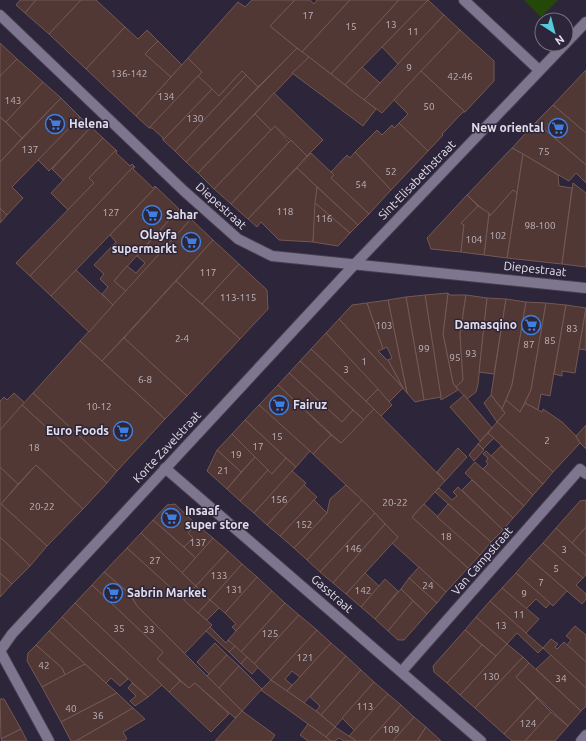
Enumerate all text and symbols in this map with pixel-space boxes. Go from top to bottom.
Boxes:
house number: 17 [302,10,314,21]
north arrow [534,12,574,52]
house number: 13 [385,19,397,30]
house number: 15 [345,21,357,32]
house number: 11 [407,26,419,37]
text: N [553,33,567,47]
house number: 9 [406,62,412,73]
house number: 136-142 [111,68,147,79]
house number: 42-46 [447,71,473,82]
house number: 134 [158,91,175,102]
house number: 143 [5,95,21,106]
house number: 50 [423,101,435,112]
supermarket icon: Helena [44,113,66,135]
house number: 130 [187,113,204,124]
place label: Helena [69,117,109,130]
supermarket icon: New oriental [547,117,569,139]
place label: New oriental [471,121,544,134]
street label: Sint-Elisabethstraat [376,137,458,222]
house number: 137 [22,144,38,155]
house number: 75 [538,146,550,157]
house number: 52 [385,166,397,177]
house number: 54 [355,179,367,190]
street label: Diepestraat [194,180,249,232]
supermarket icon: Sahar [141,204,163,226]
house number: 118 [277,206,294,217]
house number: 127 [103,207,119,218]
place label: Sahar [166,208,198,221]
house number: 116 [316,213,333,224]
house number: 98-100 [524,220,556,231]
place label: Olayfa supermarkt [112,228,177,255]
house number: 102 [490,230,506,241]
supermarket icon: Olayfa supermarkt [180,231,202,253]
house number: 104 [466,234,483,245]
street label: Diepestraat [503,259,567,278]
house number: 117 [200,267,216,278]
house number: 113-115 [220,292,256,303]
supermarket icon: Damasqino [520,314,542,336]
place label: Damasqino [454,318,517,331]
house number: 103 [376,320,392,331]
house number: 83 [566,323,578,334]
house number: 2-4 [175,333,189,344]
house number: 85 [544,335,556,346]
house number: 87 [523,339,535,350]
house number: 99 [418,343,430,354]
house number: 93 [465,348,477,359]
house number: 95 [449,352,461,363]
house number: 1 [361,356,367,367]
house number: 3 [343,364,349,375]
house number: 6-8 [138,374,152,385]
supermarket icon: Fairuz [268,394,290,416]
place label: Fairuz [293,398,327,411]
house number: 10-12 [86,401,112,412]
street label: Korte Zavelstraat [130,408,203,485]
supermarket icon: Euro Foods [112,420,134,442]
place label: Euro Foods [46,424,109,437]
house number: 15 [271,431,283,442]
house number: 2 [544,435,550,446]
house number: 17 [252,441,264,452]
house number: 18 [28,442,40,453]
house number: 19 [230,449,242,460]
house number: 21 [217,465,229,476]
house number: 156 [271,494,288,505]
house number: 20-22 [382,497,408,508]
house number: 20-22 [29,501,55,512]
place label: Insaaf super store [185,504,249,531]
supermarket icon: Insaaf super store [160,507,182,529]
house number: 152 [296,519,312,530]
street label: Van Campstraat [449,524,515,597]
house number: 18 [440,531,452,542]
house number: 137 [190,537,206,548]
house number: 146 [345,543,362,554]
house number: 3 [561,544,567,555]
house number: 27 [149,555,161,566]
house number: 5 [553,563,559,574]
house number: 133 [211,570,227,581]
street label: Gasstraat [309,572,356,615]
house number: 7 [538,577,544,588]
house number: 24 [422,580,434,591]
supermarket icon: Sabrin Market [102,582,124,604]
house number: 131 [226,584,242,595]
house number: 142 [355,585,371,596]
place label: Sabrin Market [127,586,206,599]
house number: 9 [521,588,527,599]
house number: 11 [513,609,525,620]
house number: 13 [495,620,507,631]
house number: 35 [113,623,125,634]
house number: 33 [143,624,155,635]
house number: 125 [262,628,278,639]
house number: 121 [297,652,313,663]
house number: 42 [38,660,50,671]
house number: 130 [483,671,500,682]
house number: 34 [555,673,567,684]
house number: 113 [357,701,373,712]
house number: 40 [65,703,77,714]
house number: 36 [92,710,104,721]
house number: 124 [520,718,537,729]
house number: 109 [383,724,399,735]

